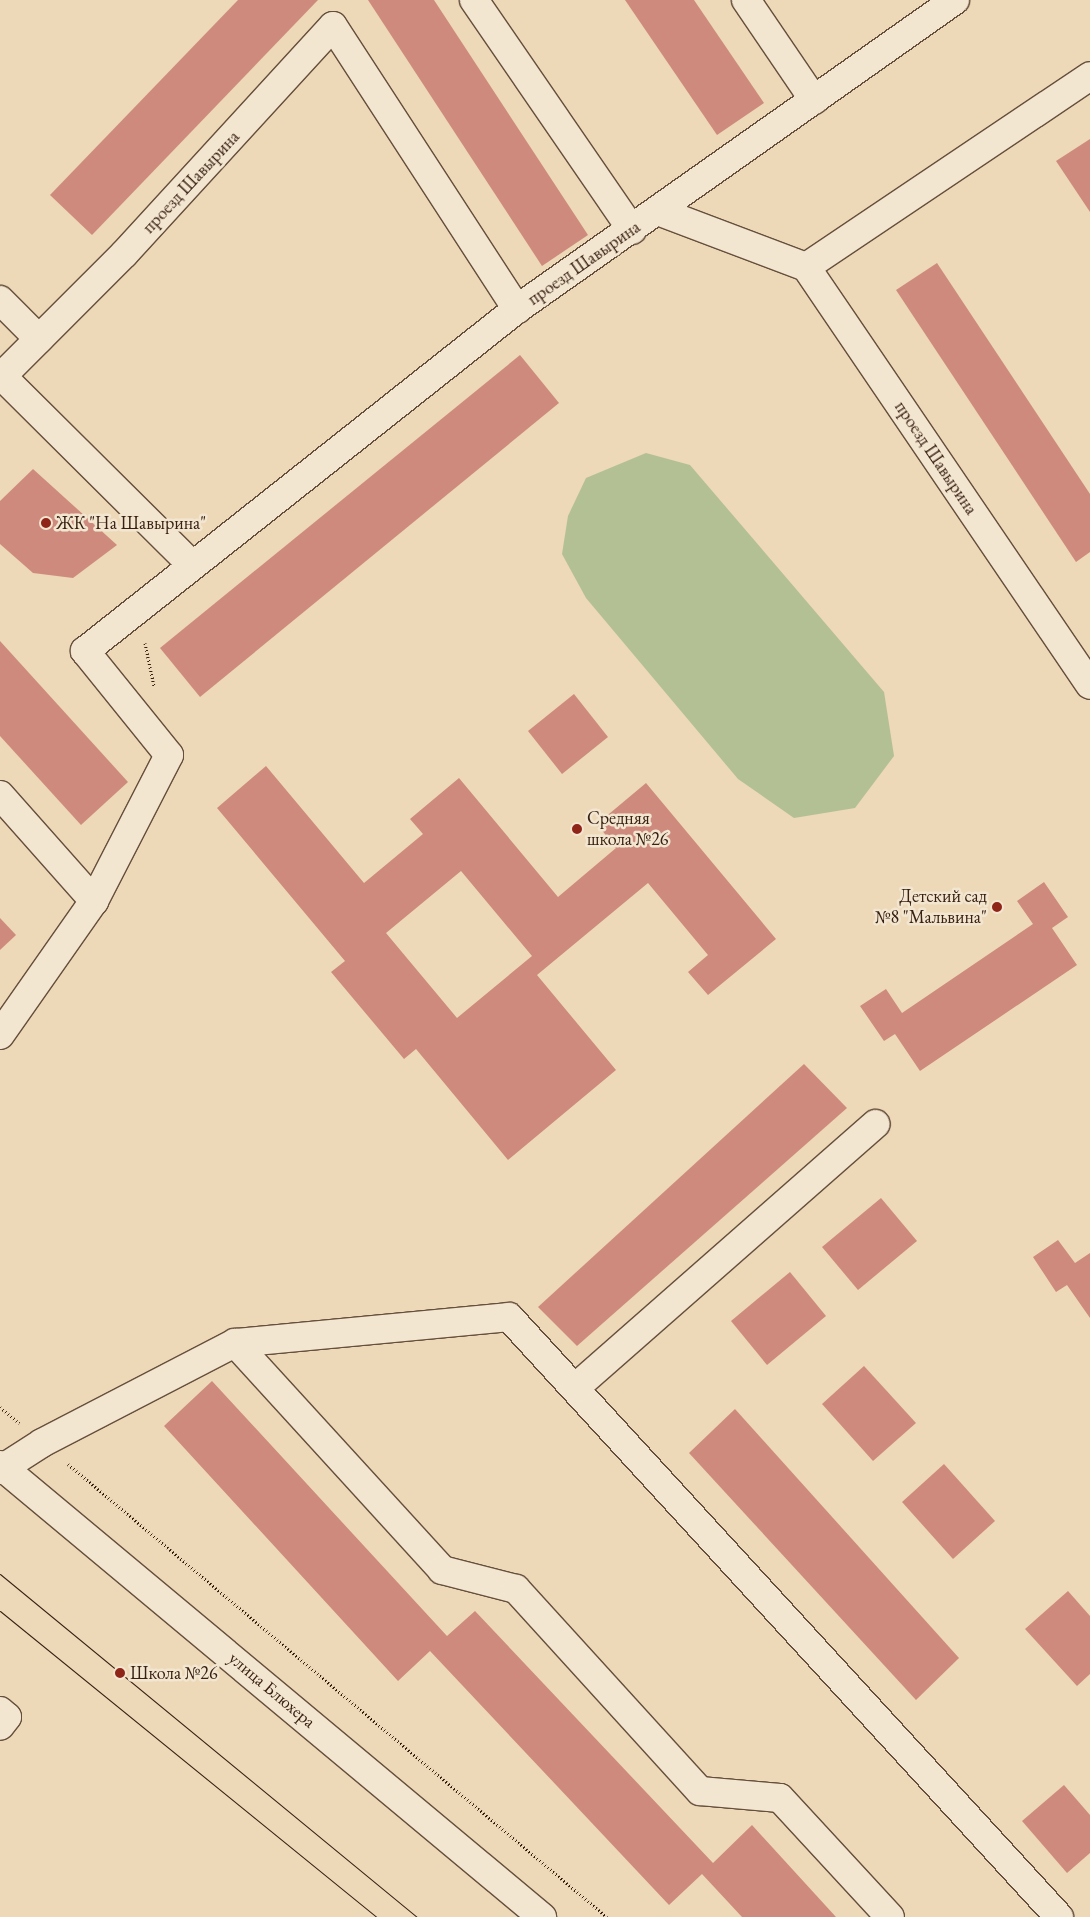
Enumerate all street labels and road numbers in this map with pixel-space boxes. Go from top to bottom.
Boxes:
street label: проезд Шавырина [138,126,244,238]
street label: проезд Шавырина [524,216,644,310]
street label: проезд Шавырина [890,397,982,519]
street label: улица Блюхера [224,1647,320,1733]

